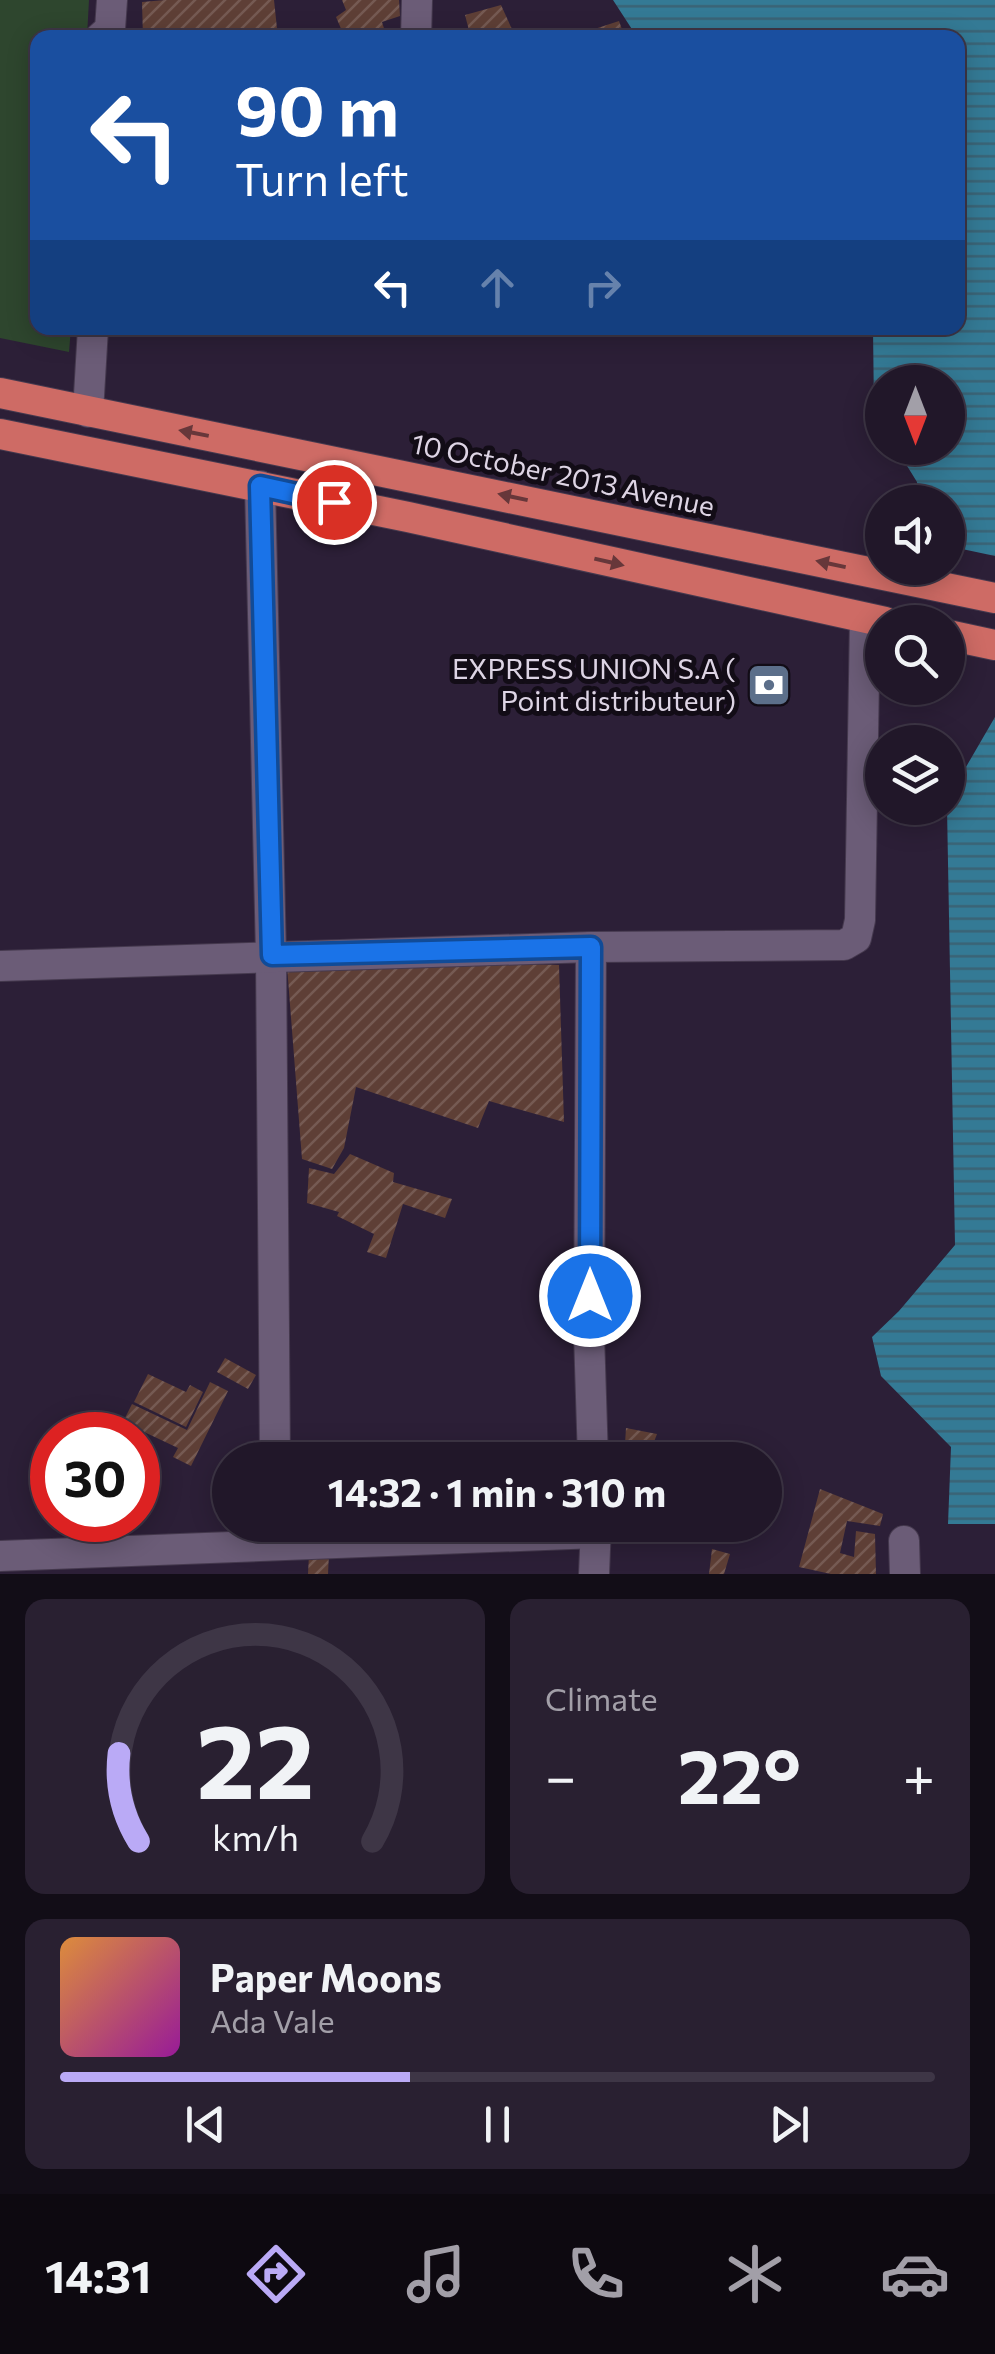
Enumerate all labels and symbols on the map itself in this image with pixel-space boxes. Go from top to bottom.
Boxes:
north arrow [865,365,965,465]
one-way arrow [178,425,210,440]
street label: 10 October 2013 Avenue [409,425,718,523]
pin [292,460,377,545]
one-way arrow [497,489,528,504]
one-way arrow [594,555,625,570]
one-way arrow [815,555,846,571]
place label: EXPRESS UNION S.A ( Point distributeur) [452,651,736,717]
bank icon: EXPRESS UNION S.A ( Point distributeur) [746,662,792,708]
position arrow [538,1244,642,1348]
speed limit sign: 30 [30,1412,160,1542]

